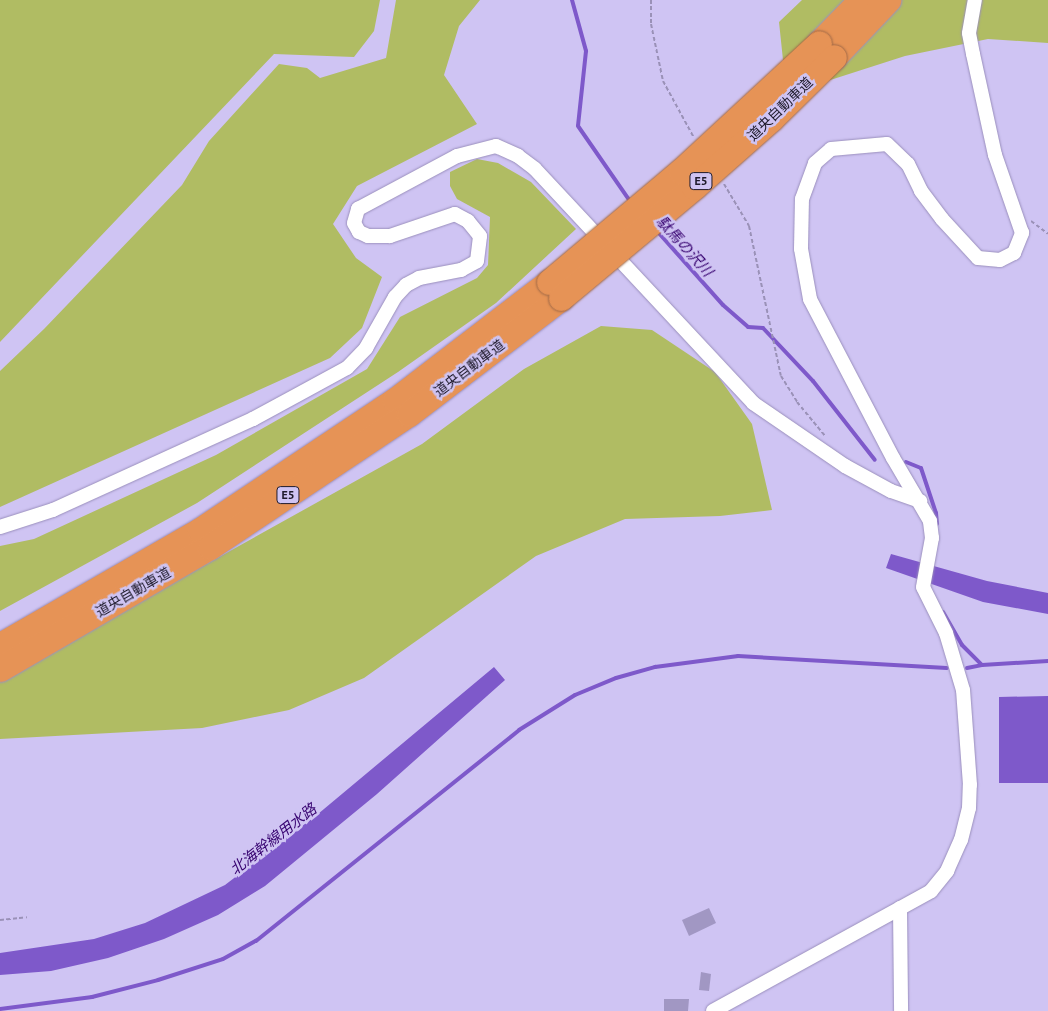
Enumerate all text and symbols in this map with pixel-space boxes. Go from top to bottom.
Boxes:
street label: 道央自動車道 [744,74,816,144]
road number: E5 [688,172,714,190]
water label: 駄馬の沢川 [653,212,717,280]
street label: 道央自動車道 [430,336,508,400]
road number: E5 [276,486,300,504]
street label: 道央自動車道 [92,564,174,620]
water label: 北海幹線用水路 [226,800,320,878]

